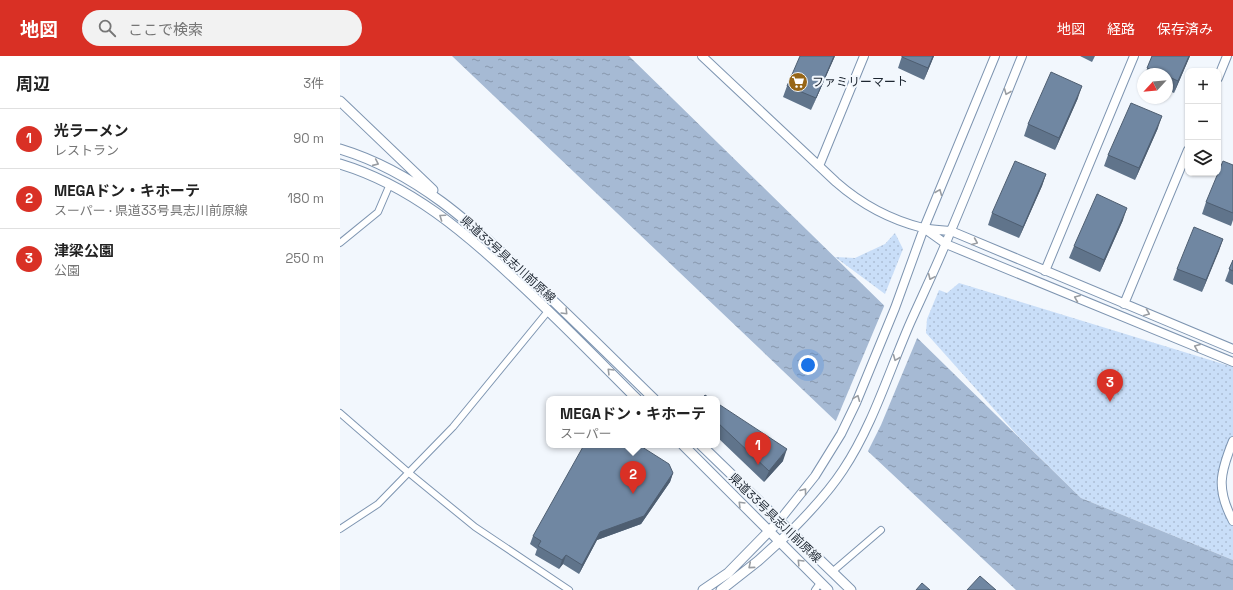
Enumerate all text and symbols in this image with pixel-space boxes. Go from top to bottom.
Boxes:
search box [82,10,362,46]
text: 地図 [20,17,58,42]
icon: search [96,17,118,39]
text: ここで検索 [128,20,203,39]
text: 地図 [1057,20,1085,38]
text: 経路 [1107,20,1135,38]
text: 保存済み [1157,20,1213,38]
north arrow [1137,68,1173,104]
map controls [1185,68,1221,176]
button: + [1185,68,1221,104]
supermarket icon: ファミリーマート [787,71,809,93]
text: 周辺 [16,73,50,95]
place label: ファミリーマート [812,74,908,90]
text: 3件 [303,75,324,92]
one-way arrow [1004,89,1012,96]
button: − [1185,104,1221,140]
text: 光ラーメン [54,121,128,140]
text: 1 [26,130,32,147]
text: 90 m [293,130,324,147]
button: layers [1185,140,1221,176]
text: レストラン [54,142,119,159]
one-way arrow [372,158,380,166]
text: MEGAドン・キホーテ [54,181,200,200]
one-way arrow [935,189,943,196]
text: 2 [25,190,33,207]
text: 180 m [288,190,324,207]
text: スーパー · 県道33号具志川前原線 [54,202,248,219]
street label: 県道33号具志川前原線 [457,212,559,306]
one-way arrow [439,214,446,222]
one-way arrow [972,237,979,245]
text: 津梁公園 [54,241,114,260]
text: 3 [25,250,33,267]
text: 250 m [286,250,324,267]
text: 公園 [54,262,80,279]
one-way arrow [928,273,936,280]
one-way arrow [1073,294,1080,302]
one-way arrow [560,307,568,315]
one-way arrow [1143,309,1150,317]
one-way arrow [1193,344,1201,352]
your location [798,355,818,375]
one-way arrow [892,355,900,362]
one-way arrow [607,368,615,376]
pin: 3 [1097,369,1123,402]
one-way arrow [853,395,861,402]
popup [546,396,720,448]
text: MEGAドン・キホーテ [560,404,706,423]
text: スーパー [560,425,612,442]
pin: 1 [745,432,771,465]
pin: 2 [620,461,646,494]
street label: 県道33号具志川前原線 [725,470,825,566]
one-way arrow [799,488,806,495]
one-way arrow [739,501,746,509]
one-way arrow [797,559,805,567]
one-way arrow [748,562,756,569]

